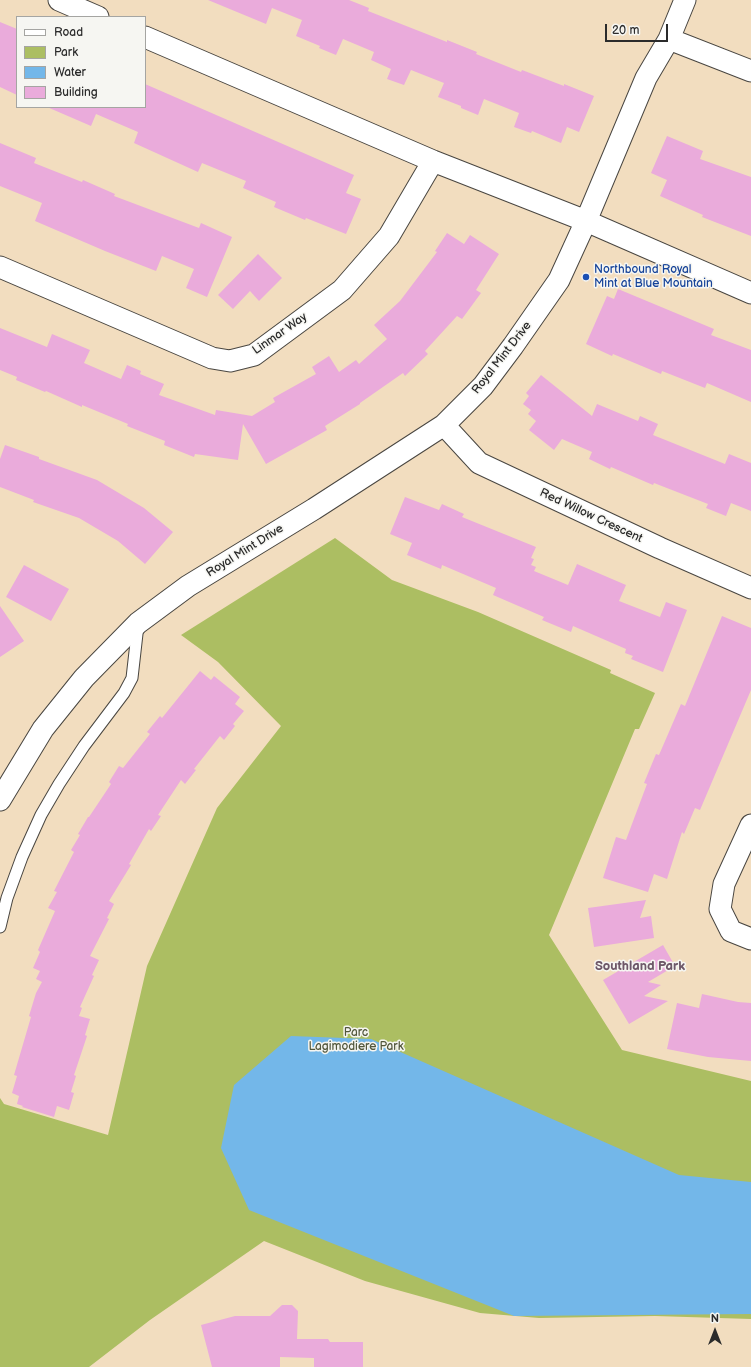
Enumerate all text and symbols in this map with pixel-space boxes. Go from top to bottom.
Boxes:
legend [16,16,146,108]
scale bar [607,16,670,42]
text: 20 m [612,23,639,38]
text: Road [54,25,83,40]
text: Park [54,45,78,60]
text: Water [54,65,86,80]
text: Building [54,85,98,100]
place label: Northbound Royal Mint at Blue Mountain [594,263,713,291]
marker: Northbound Royal Mint at Blue Mountain [581,272,591,282]
street label: Linmar Way [250,310,310,358]
street label: Royal Mint Drive [469,319,535,397]
street label: Red Willow Crescent [537,486,645,546]
street label: Royal Mint Drive [204,522,286,580]
district label: Southland Park [595,959,685,975]
park label: Parc Lagimodiere Park [308,1026,404,1054]
north arrow [695,1311,735,1351]
text: N [711,1312,719,1325]

